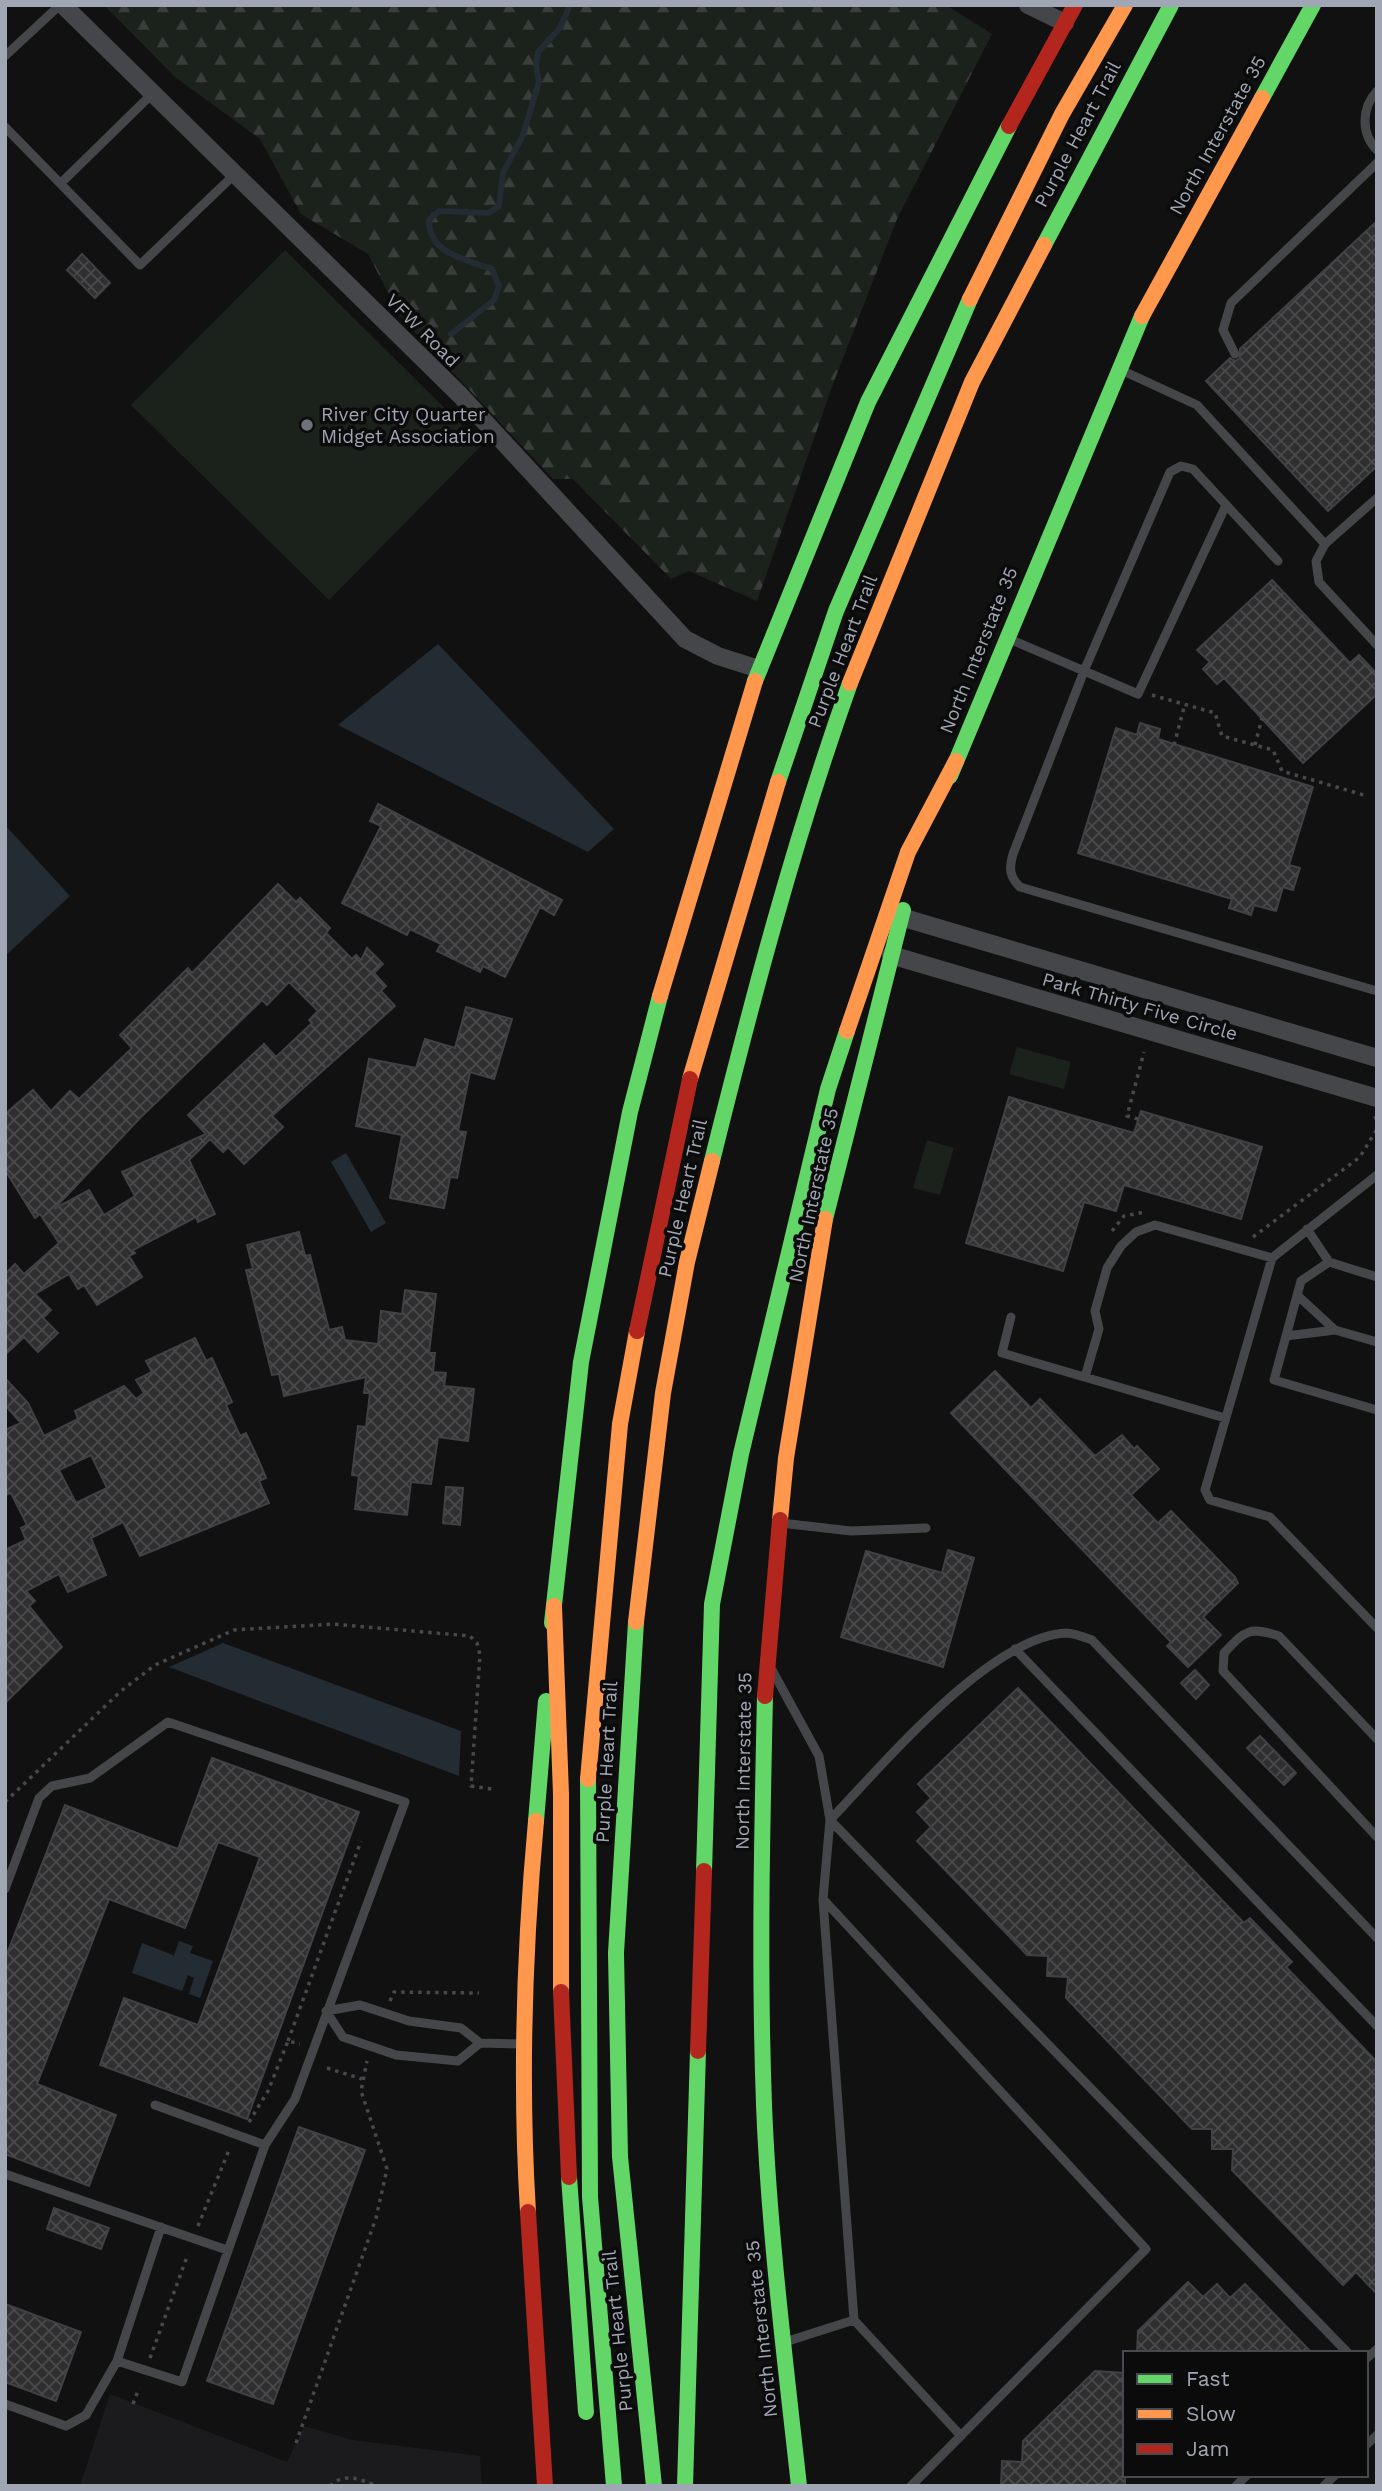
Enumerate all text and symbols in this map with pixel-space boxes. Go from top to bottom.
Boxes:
street label: North Interstate 35 [1164,52,1271,219]
street label: Purple Heart Trail [1029,57,1126,211]
street label: VFW Road [381,289,464,372]
place label: River City Quarter Midget Association [321,403,495,448]
marker: River City Quarter Midget Association [299,417,315,433]
street label: North Interstate 35 [934,563,1022,737]
street label: Purple Heart Trail [803,571,882,731]
street label: Park Thirty Five Circle [1040,968,1240,1045]
street label: North Interstate 35 [784,1106,843,1285]
street label: Purple Heart Trail [653,1116,712,1280]
street label: North Interstate 35 [730,1672,757,1850]
street label: Purple Heart Trail [591,1680,622,1844]
street label: North Interstate 35 [741,2239,782,2419]
street label: Purple Heart Trail [598,2249,637,2413]
legend [1123,2351,1368,2477]
text: Fast [1186,2366,1230,2391]
text: Slow [1186,2401,1236,2426]
text: Jam [1186,2436,1229,2461]

